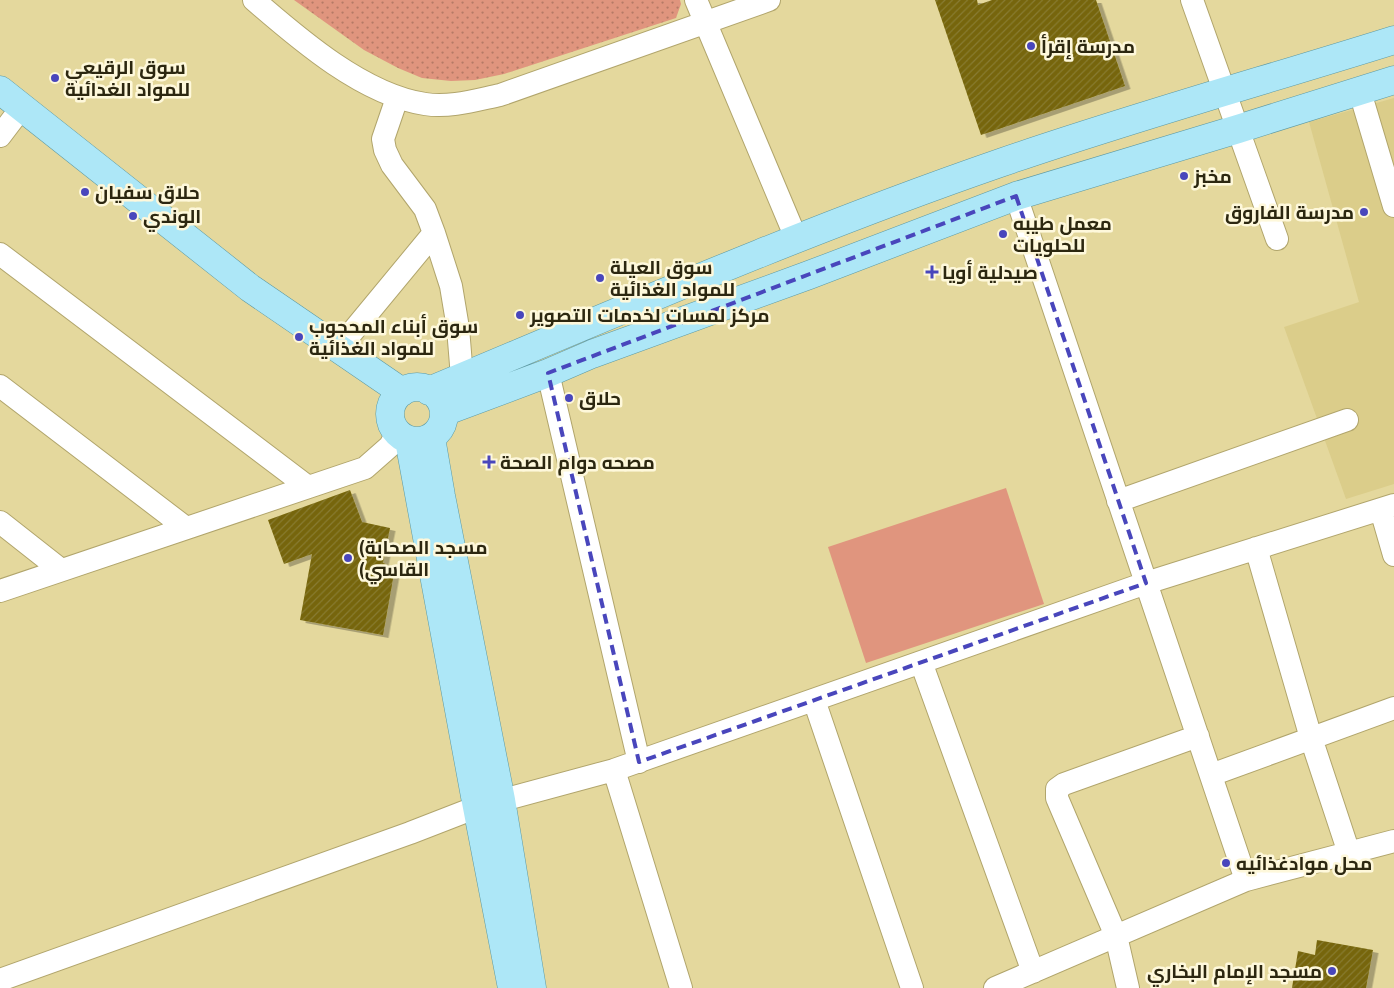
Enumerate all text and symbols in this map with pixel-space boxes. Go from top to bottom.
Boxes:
place label: مدرسة إقرأ [1041,33,1135,60]
marker: مدرسة إقرأ [1025,40,1037,52]
place label: سوق الرقيعي للمواد الغدائية [65,55,190,101]
marker: سوق الرقيعي للمواد الغدائية [49,72,61,84]
place label: مخبز [1193,164,1232,188]
marker: مخبز [1178,170,1190,182]
place label: حلاق سفيان [95,180,200,204]
marker: حلاق سفيان [79,186,91,198]
place label: مدرسة الفاروق [1225,200,1354,224]
place label: الوندي [143,204,201,232]
marker: مدرسة الفاروق [1358,206,1370,218]
marker: الوندي [127,210,139,222]
place label: معمل طيبه للحلويات [1013,211,1112,257]
marker: معمل طيبه للحلويات [997,228,1009,240]
place label: سوق العيلة للمواد الغذائية [610,255,735,301]
place label: صيدلية أويا [942,259,1038,284]
marker: صيدلية أويا [926,266,938,278]
marker: سوق العيلة للمواد الغذائية [594,272,606,284]
place label: مركز لمسات لخدمات التصوير [529,303,769,327]
marker: مركز لمسات لخدمات التصوير [514,309,526,321]
place label: سوق أبناء المحجوب للمواد الغذائية [309,313,478,360]
marker: سوق أبناء المحجوب للمواد الغذائية [293,331,305,343]
place label: حلاق [579,386,621,410]
marker: حلاق [563,392,575,404]
place label: مصحه دوام الصحة [500,450,655,476]
marker: مصحه دوام الصحة [482,455,496,469]
place label: (مسجد الصحابة (القاسي [358,535,488,585]
marker: (مسجد الصحابة (القاسي [342,552,354,564]
place label: محل موادغذائيه [1236,851,1372,875]
marker: محل موادغذائيه [1220,857,1232,869]
place label: مسجد الإمام البخاري [1147,959,1322,987]
marker: مسجد الإمام البخاري [1326,965,1338,977]

